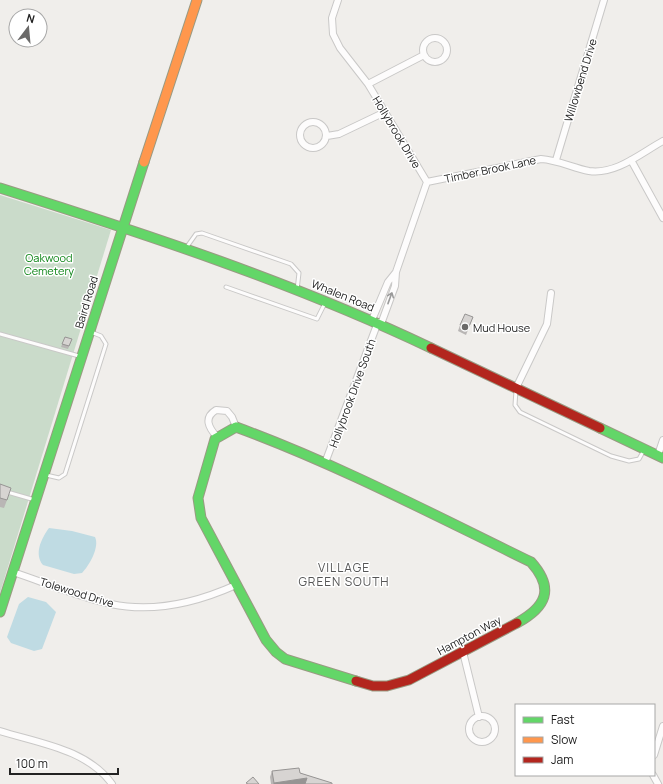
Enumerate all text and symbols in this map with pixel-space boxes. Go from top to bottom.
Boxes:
north arrow [8,8,48,48]
text: N [25,10,37,26]
street label: Willowbend Drive [560,36,600,123]
street label: Hollybrook Drive [370,93,425,171]
street label: Timber Brook Lane [443,152,538,186]
park label: Oakwood Cemetery [24,250,74,278]
street label: Baird Road [71,274,101,330]
street label: Whalen Road [309,276,377,314]
one-way arrow [387,293,395,305]
place label: Mud House [473,320,531,335]
marker: Mud House [460,322,470,332]
street label: Hollybrook Drive South [325,337,379,449]
district label: VILLAGE GREEN SOUTH [298,559,390,590]
street label: Tolewood Drive [38,574,116,611]
street label: Hampton Way [434,612,504,658]
legend [515,704,655,776]
text: Fast [551,711,575,728]
text: Slow [551,731,577,748]
scale bar [10,750,118,776]
text: Jam [551,751,573,768]
text: 100 m [16,755,48,772]

